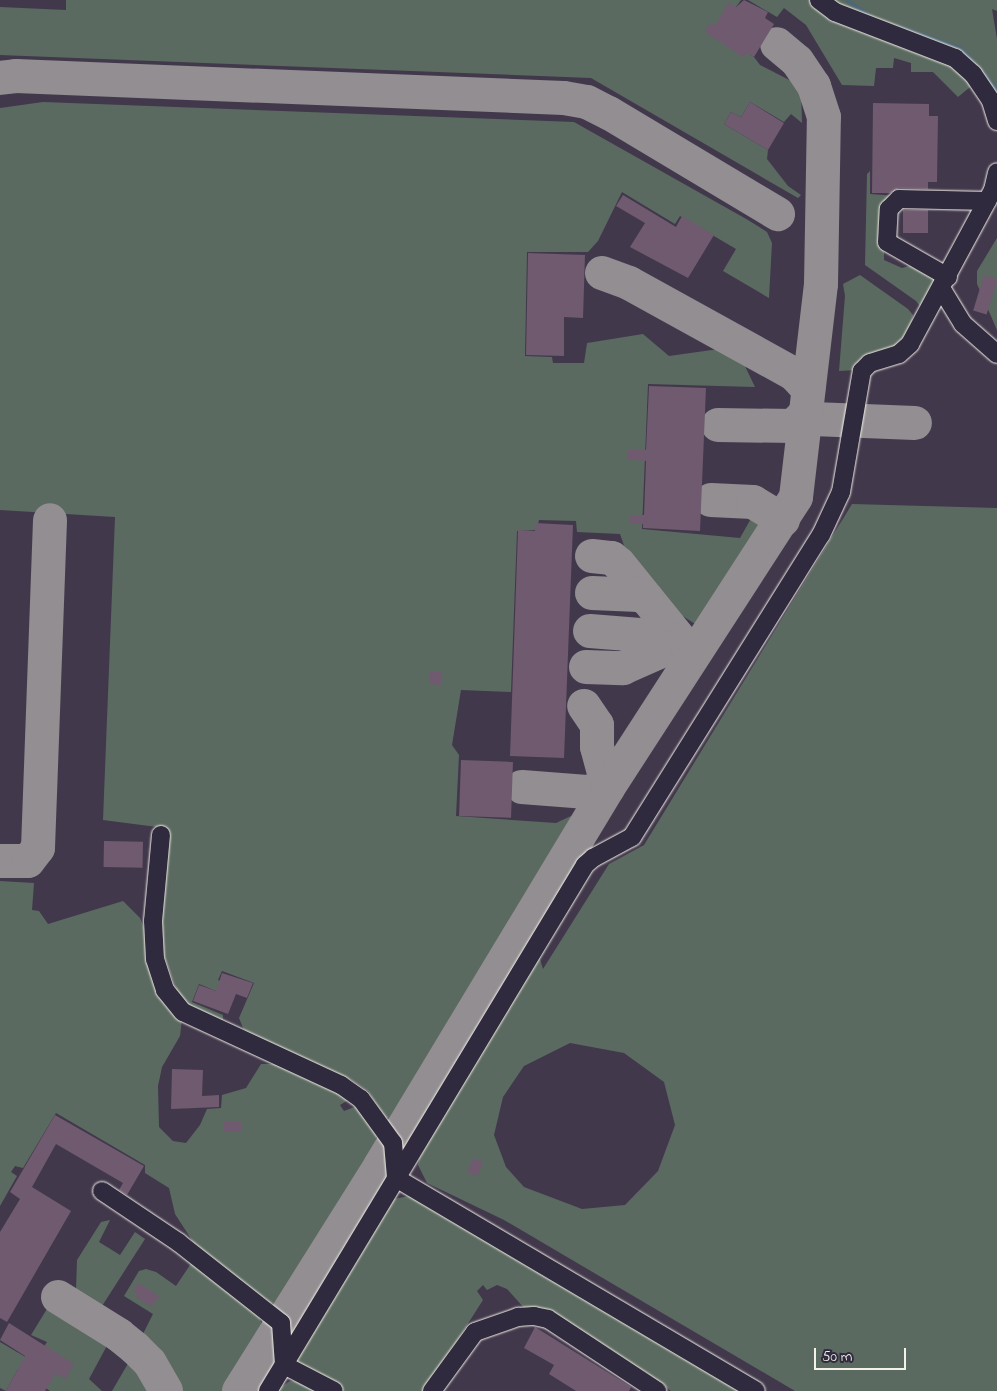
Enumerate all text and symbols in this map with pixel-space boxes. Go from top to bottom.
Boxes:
scale bar [817,1338,910,1370]
text: 50 m [822,1346,852,1368]

